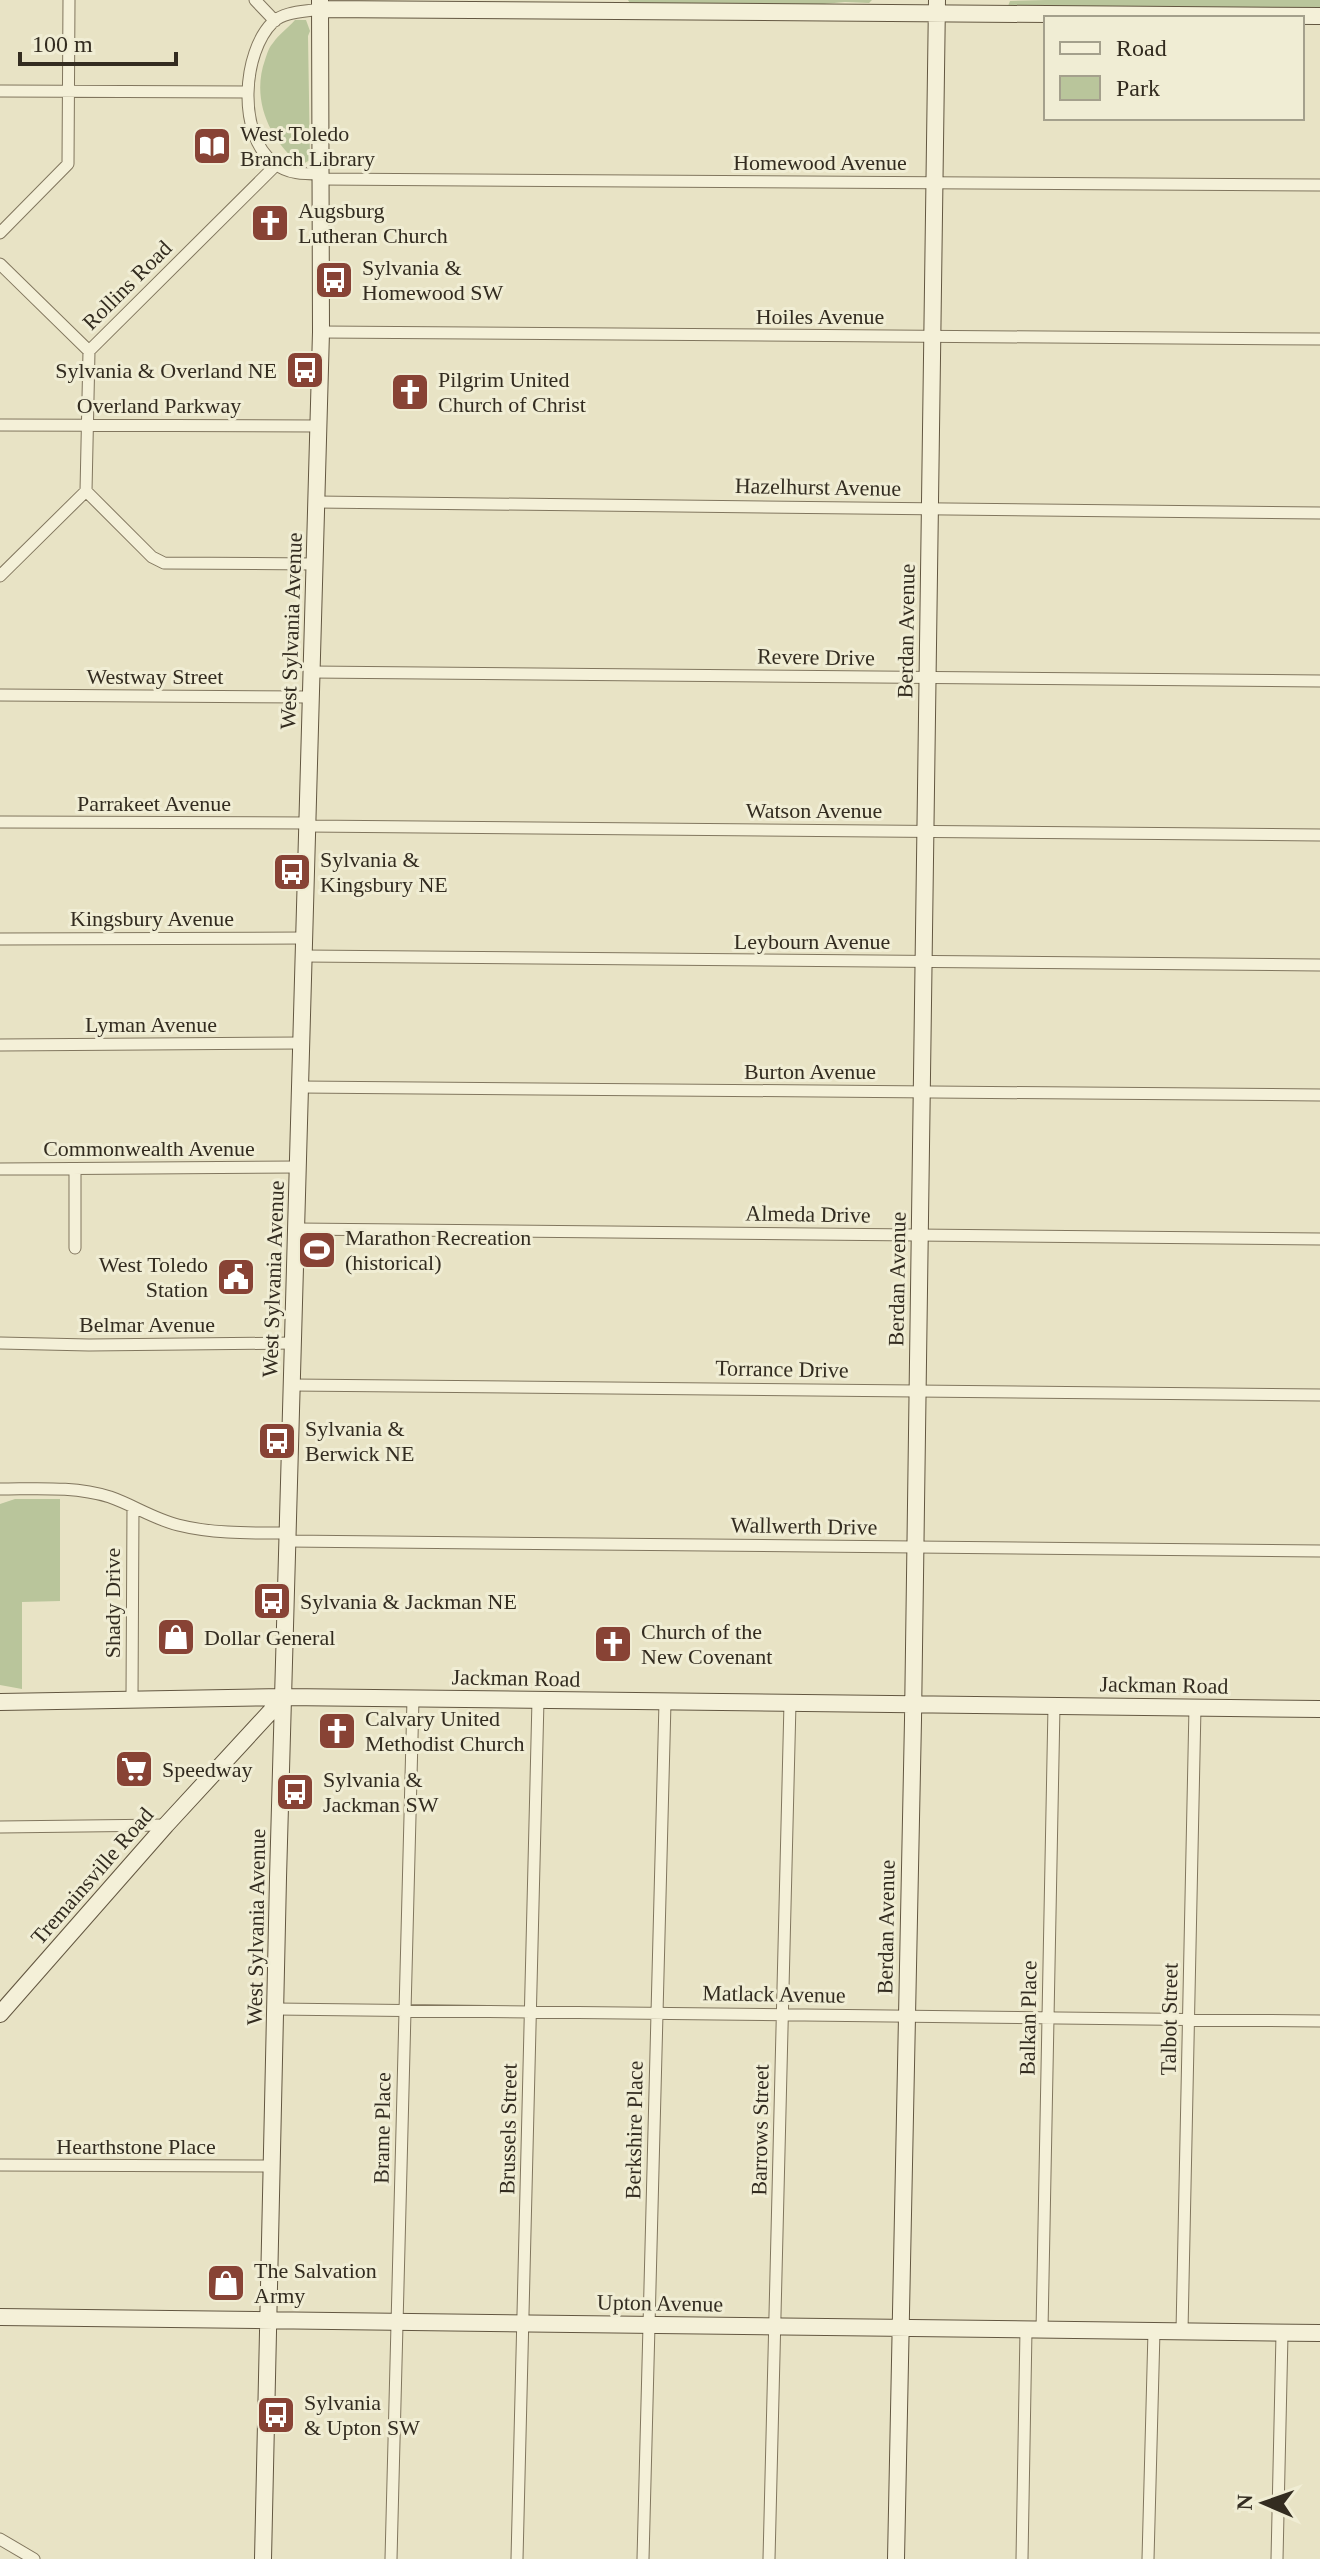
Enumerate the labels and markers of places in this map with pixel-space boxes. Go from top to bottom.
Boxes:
place label: West Toledo Branch Library [240,121,375,171]
library icon: West Toledo Branch Library [191,125,233,167]
place label: Augsburg Lutheran Church [298,198,448,248]
church icon: Augsburg Lutheran Church [249,202,291,244]
place label: Sylvania & Homewood SW [362,255,503,305]
bus stop icon: Sylvania & Homewood SW [313,259,355,301]
bus stop icon: Sylvania & Overland NE [284,349,326,391]
place label: Sylvania & Overland NE [55,358,277,383]
place label: Pilgrim United Church of Christ [438,367,586,417]
church icon: Pilgrim United Church of Christ [389,371,431,413]
place label: Sylvania & Kingsbury NE [320,847,448,897]
bus stop icon: Sylvania & Kingsbury NE [271,851,313,893]
place label: Marathon Recreation (historical) [345,1225,531,1275]
sports icon: Marathon Recreation (historical) [296,1229,338,1271]
place label: West Toledo Station [99,1252,208,1302]
public building icon: West Toledo Station [215,1256,257,1298]
place label: Sylvania & Berwick NE [305,1416,414,1466]
bus stop icon: Sylvania & Berwick NE [256,1420,298,1462]
bus stop icon: Sylvania & Jackman NE [251,1580,293,1622]
place label: Sylvania & Jackman NE [300,1589,517,1614]
shop icon: Dollar General [155,1616,197,1658]
place label: Church of the New Covenant [641,1619,772,1669]
church icon: Church of the New Covenant [592,1623,634,1665]
place label: Dollar General [204,1625,335,1650]
place label: Calvary United Methodist Church [365,1706,525,1756]
church icon: Calvary United Methodist Church [316,1710,358,1752]
supermarket icon: Speedway [113,1748,155,1790]
place label: Speedway [162,1757,252,1782]
place label: Sylvania & Jackman SW [323,1767,439,1817]
bus stop icon: Sylvania & Jackman SW [274,1771,316,1813]
place label: The Salvation Army [254,2258,377,2308]
shop icon: The Salvation Army [205,2262,247,2304]
place label: Sylvania & Upton SW [304,2390,420,2440]
bus stop icon: Sylvania & Upton SW [255,2394,297,2436]

